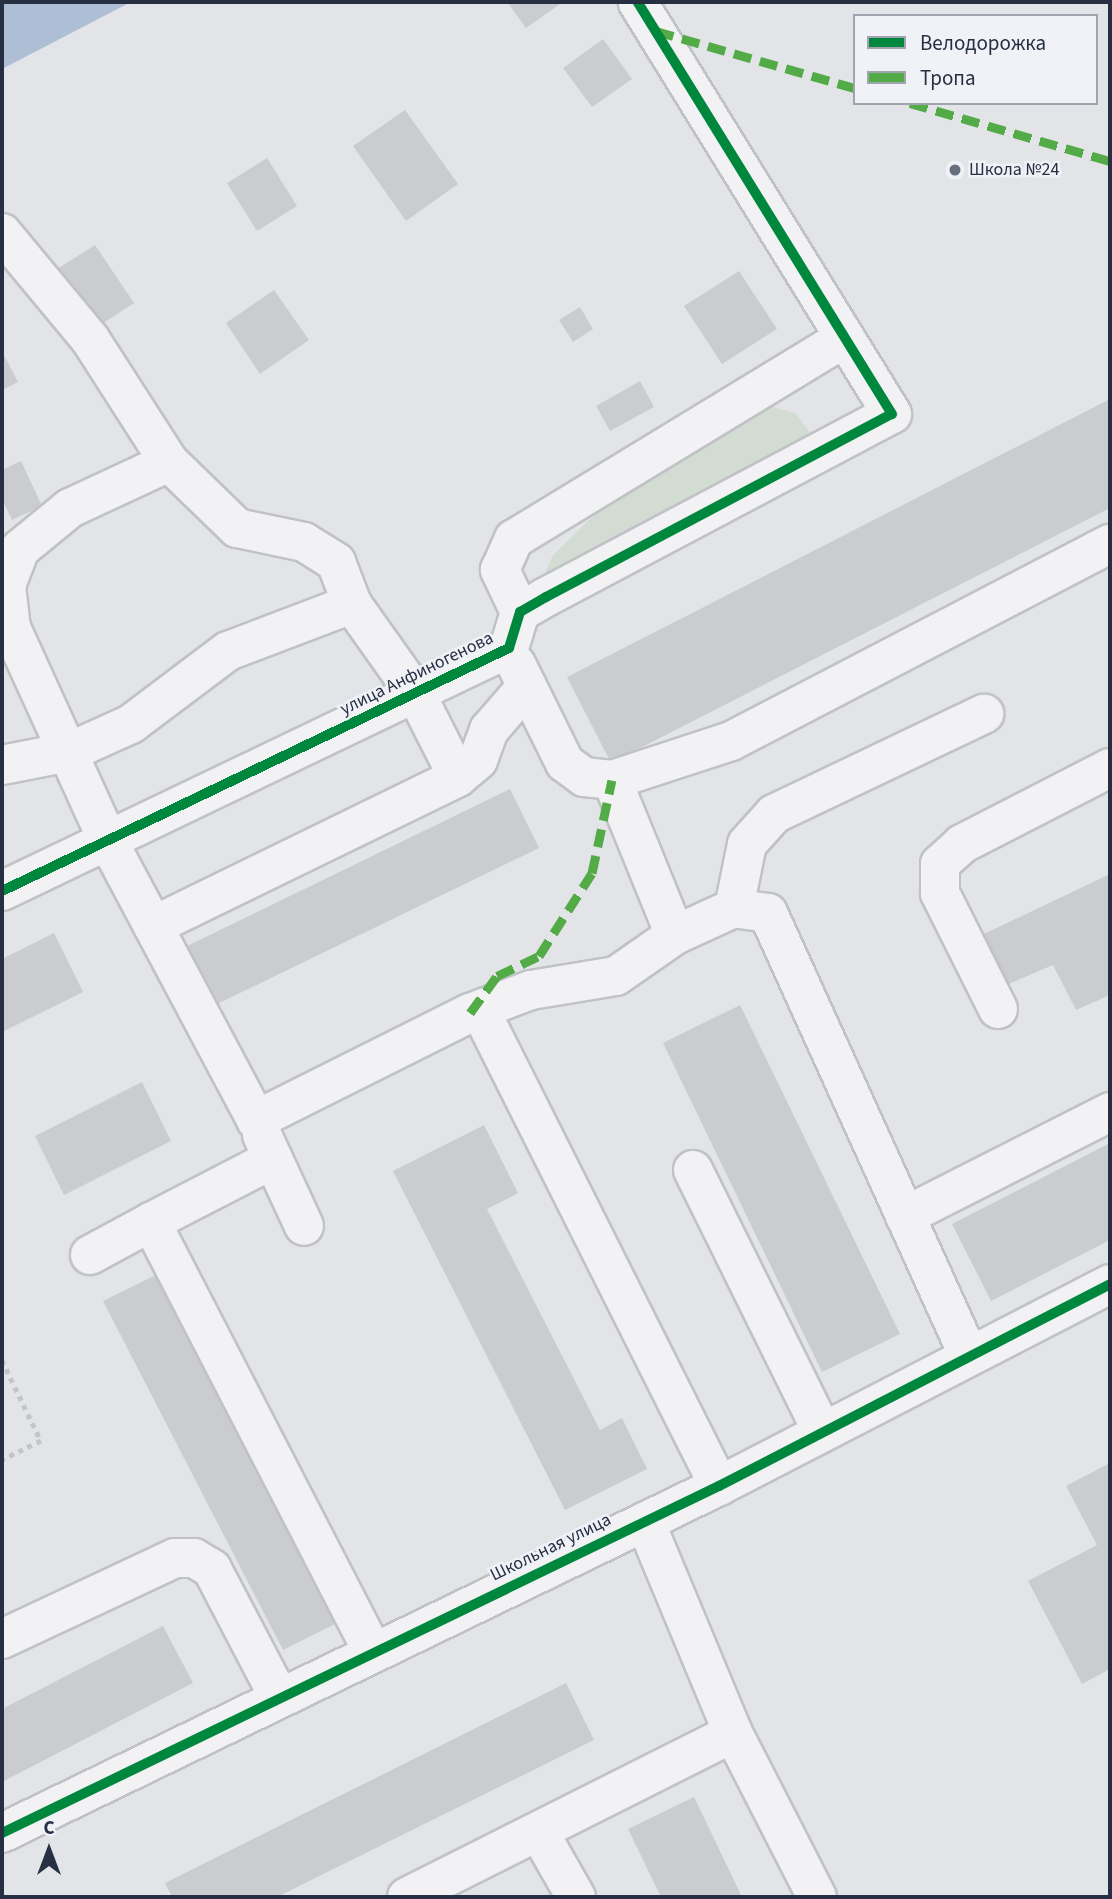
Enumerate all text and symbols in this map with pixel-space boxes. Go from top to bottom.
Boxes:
legend [853,14,1098,105]
text: Велодорожка [920,28,1046,58]
text: Тропа [920,63,976,93]
place label: Школа №24 [969,159,1059,181]
marker: Школа №24 [947,162,963,178]
street label: улица Анфиногенова [337,628,497,720]
street label: Школьная улица [487,1509,615,1587]
north arrow [14,1815,84,1885]
text: С [43,1815,55,1842]

